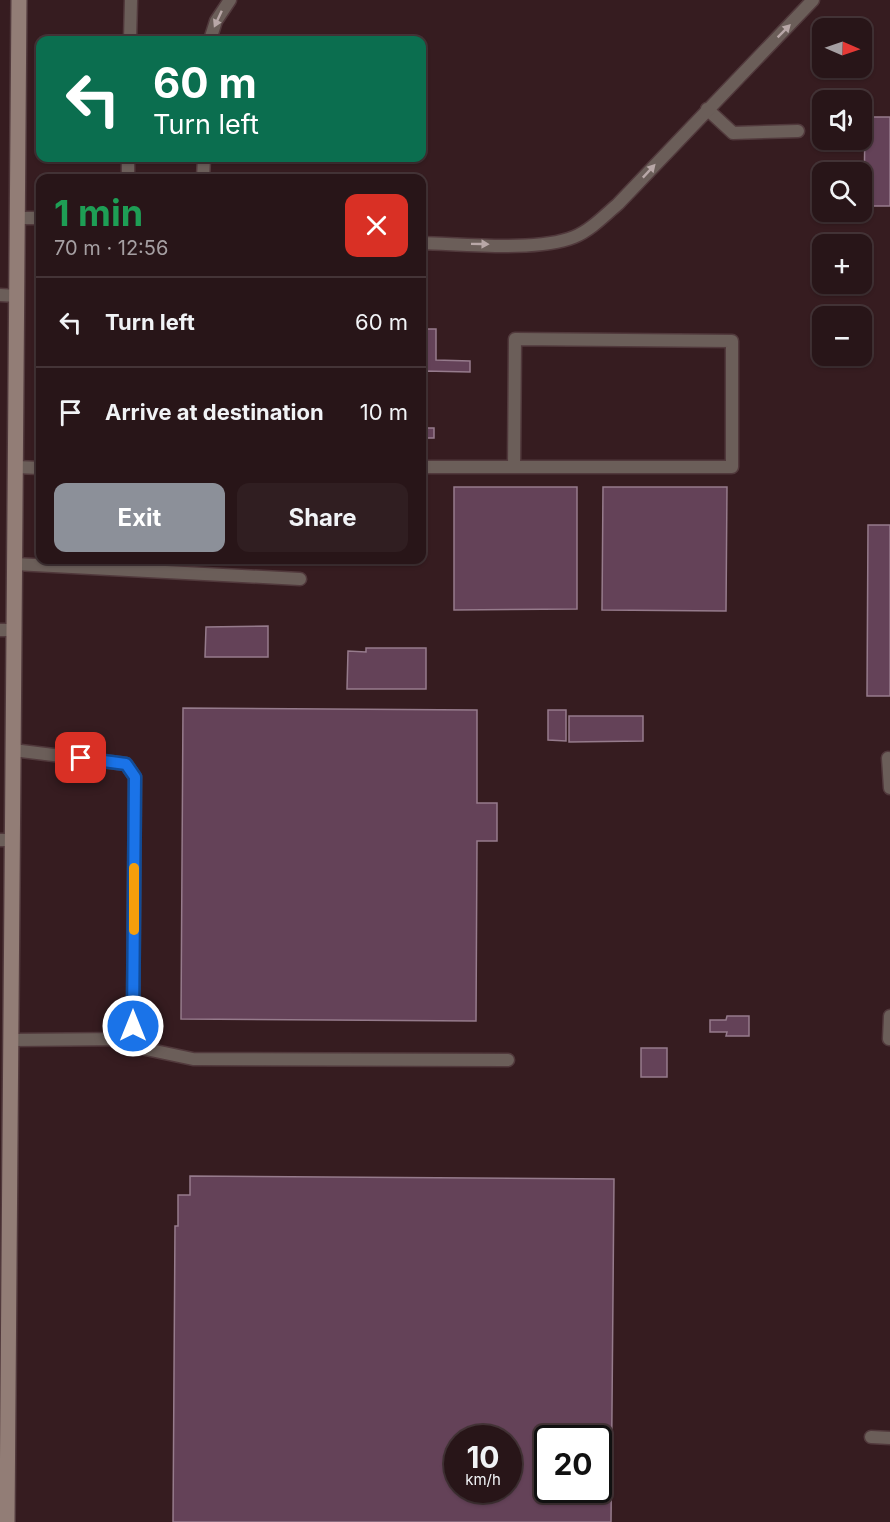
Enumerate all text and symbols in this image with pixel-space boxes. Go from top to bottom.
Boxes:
one-way arrow [214,11,223,28]
north arrow [812,18,872,78]
map controls [812,18,872,366]
one-way arrow [777,24,791,38]
text: 60 m [153,57,257,108]
icon: left [54,60,132,138]
button: sound [812,90,872,150]
text: Turn left [153,108,259,141]
button: search [812,162,872,222]
one-way arrow [642,164,655,179]
text: 1 min [54,191,143,235]
button: close [345,194,408,257]
button: + [812,234,872,294]
text: 70 m · 12:56 [54,236,168,260]
one-way arrow [470,239,489,249]
icon: left [54,306,87,339]
button: − [812,306,872,366]
text: Turn left [105,309,195,335]
text: 60 m [355,309,408,335]
icon: arrive [54,396,87,429]
text: Arrive at destination [105,399,324,425]
text: 10 m [360,399,408,425]
button: Exit [54,483,225,552]
button: Share [237,483,408,552]
pin [55,732,106,783]
icon: arrive [64,741,97,774]
position arrow [101,994,165,1058]
speed limit sign: 20 [534,1425,612,1503]
text: 10 [466,1439,500,1475]
text: km/h [465,1470,501,1489]

